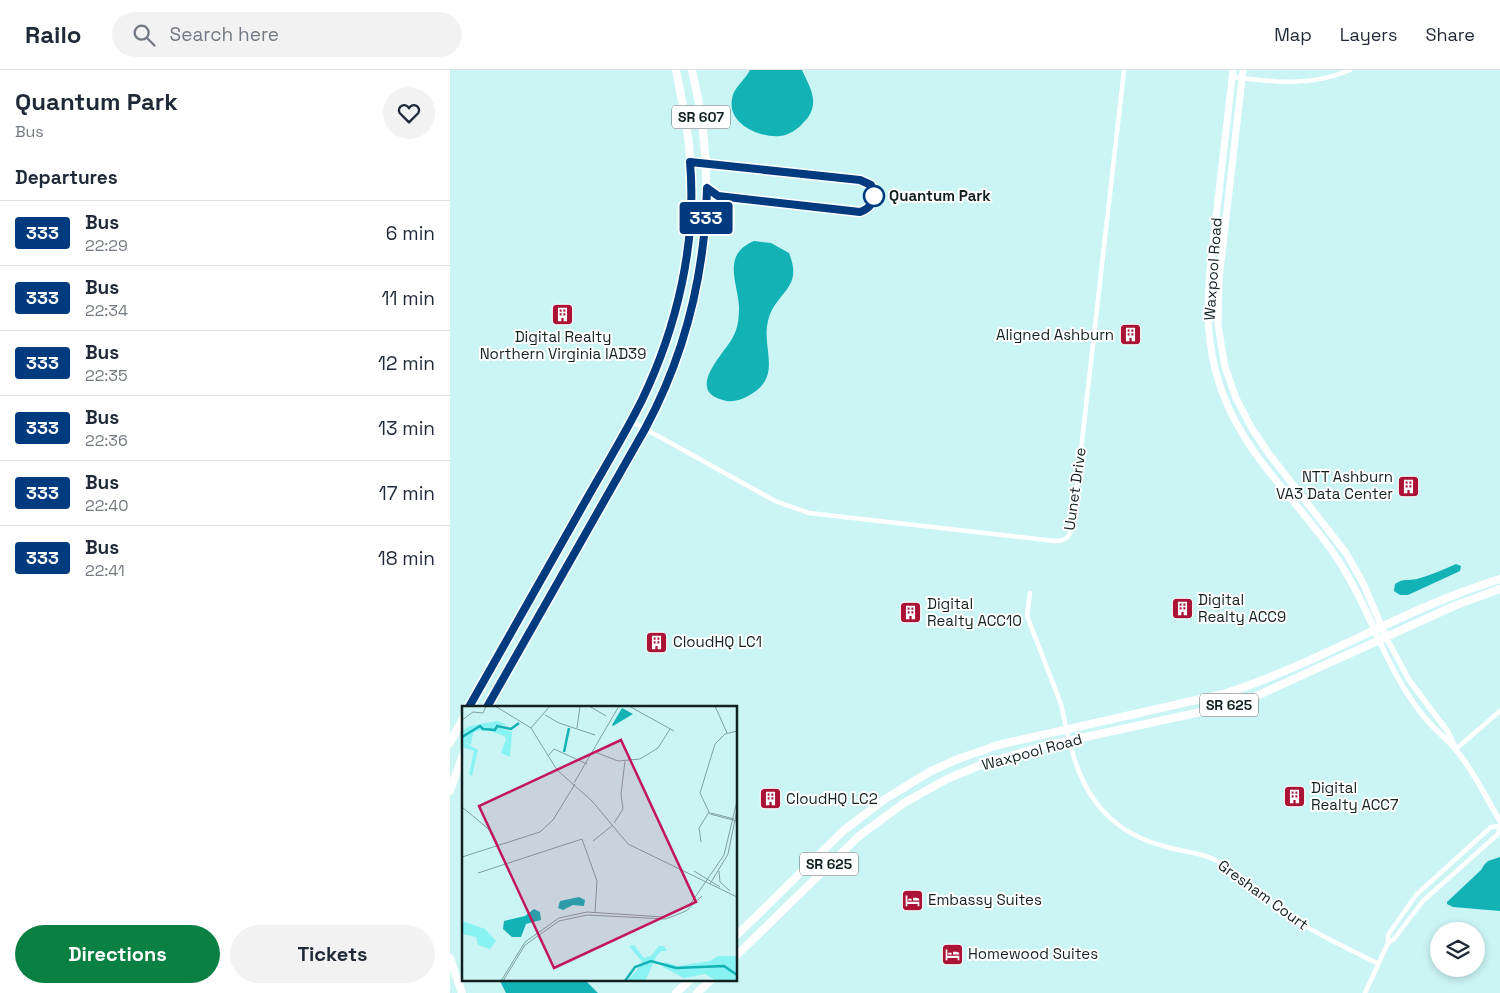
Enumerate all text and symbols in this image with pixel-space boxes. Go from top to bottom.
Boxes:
search box [112,12,462,57]
text: Railo [25,19,82,50]
icon: search [130,21,158,49]
text: Search here [170,22,279,47]
text: Map [1274,23,1312,46]
text: Layers [1340,23,1397,46]
text: Share [1425,23,1475,46]
text: Quantum Park [15,86,178,117]
button: heart [383,87,435,139]
road number: SR 607 [672,106,730,128]
text: Bus [15,121,44,142]
text: Departures [15,165,118,190]
marker: Quantum Park [863,185,885,207]
place label: Quantum Park [889,186,991,205]
line badge: 333 [677,202,735,234]
text: 333 [690,206,722,229]
text: Bus [85,210,119,235]
street label: Waxpool Road [1199,217,1226,321]
text: 333 [26,221,59,244]
text: 6 min [386,221,435,246]
text: 22:29 [85,235,128,256]
text: Bus [85,275,119,300]
text: 333 [26,286,59,309]
text: 11 min [382,286,435,311]
text: 22:34 [85,300,128,321]
building icon: Digital Realty Northern Virginia IAD39 [551,302,575,326]
building icon: Aligned Ashburn [1118,323,1142,347]
place label: Aligned Ashburn [996,325,1114,344]
place label: Digital Realty Northern Virginia IAD39 [480,327,646,363]
text: Bus [85,340,119,365]
text: 333 [26,351,59,374]
text: 12 min [378,351,435,376]
text: 22:35 [85,365,128,386]
text: Bus [85,405,119,430]
text: 333 [26,416,59,439]
text: 13 min [378,416,435,441]
text: 22:36 [85,430,128,451]
street label: Uunet Drive [1059,446,1090,532]
place label: NTT Ashburn VA3 Data Center [1276,467,1393,503]
text: Bus [85,470,119,495]
building icon: NTT Ashburn VA3 Data Center [1397,474,1421,498]
text: 333 [26,481,59,504]
text: 17 min [379,481,435,506]
text: 22:40 [85,495,129,516]
text: Bus [85,535,119,560]
text: 333 [26,546,59,569]
text: 18 min [378,546,435,571]
text: 22:41 [85,560,125,581]
place label: Digital Realty ACC9 [1198,590,1286,626]
place label: Digital Realty ACC10 [927,594,1022,630]
building icon: Digital Realty ACC9 [1170,597,1194,621]
building icon: Digital Realty ACC10 [899,601,923,625]
building icon: CloudHQ LC1 [645,630,669,654]
place label: CloudHQ LC1 [673,632,762,651]
road number: SR 625 [1200,694,1258,716]
inset map [462,706,738,980]
street label: Waxpool Road [980,729,1084,774]
place label: Digital Realty ACC7 [1311,778,1398,814]
building icon: Digital Realty ACC7 [1283,785,1307,809]
building icon: CloudHQ LC2 [758,787,782,811]
place label: CloudHQ LC2 [786,789,878,808]
road number: SR 625 [800,852,858,876]
street label: Gresham Court [1214,855,1312,934]
hotel icon: Embassy Suites [900,888,924,912]
place label: Embassy Suites [928,890,1042,909]
map controls [1430,922,1485,977]
button: layers [1430,922,1485,977]
button: Directions [15,925,220,983]
button: Tickets [230,925,435,983]
hotel icon: Homewood Suites [940,942,964,966]
place label: Homewood Suites [968,944,1098,963]

